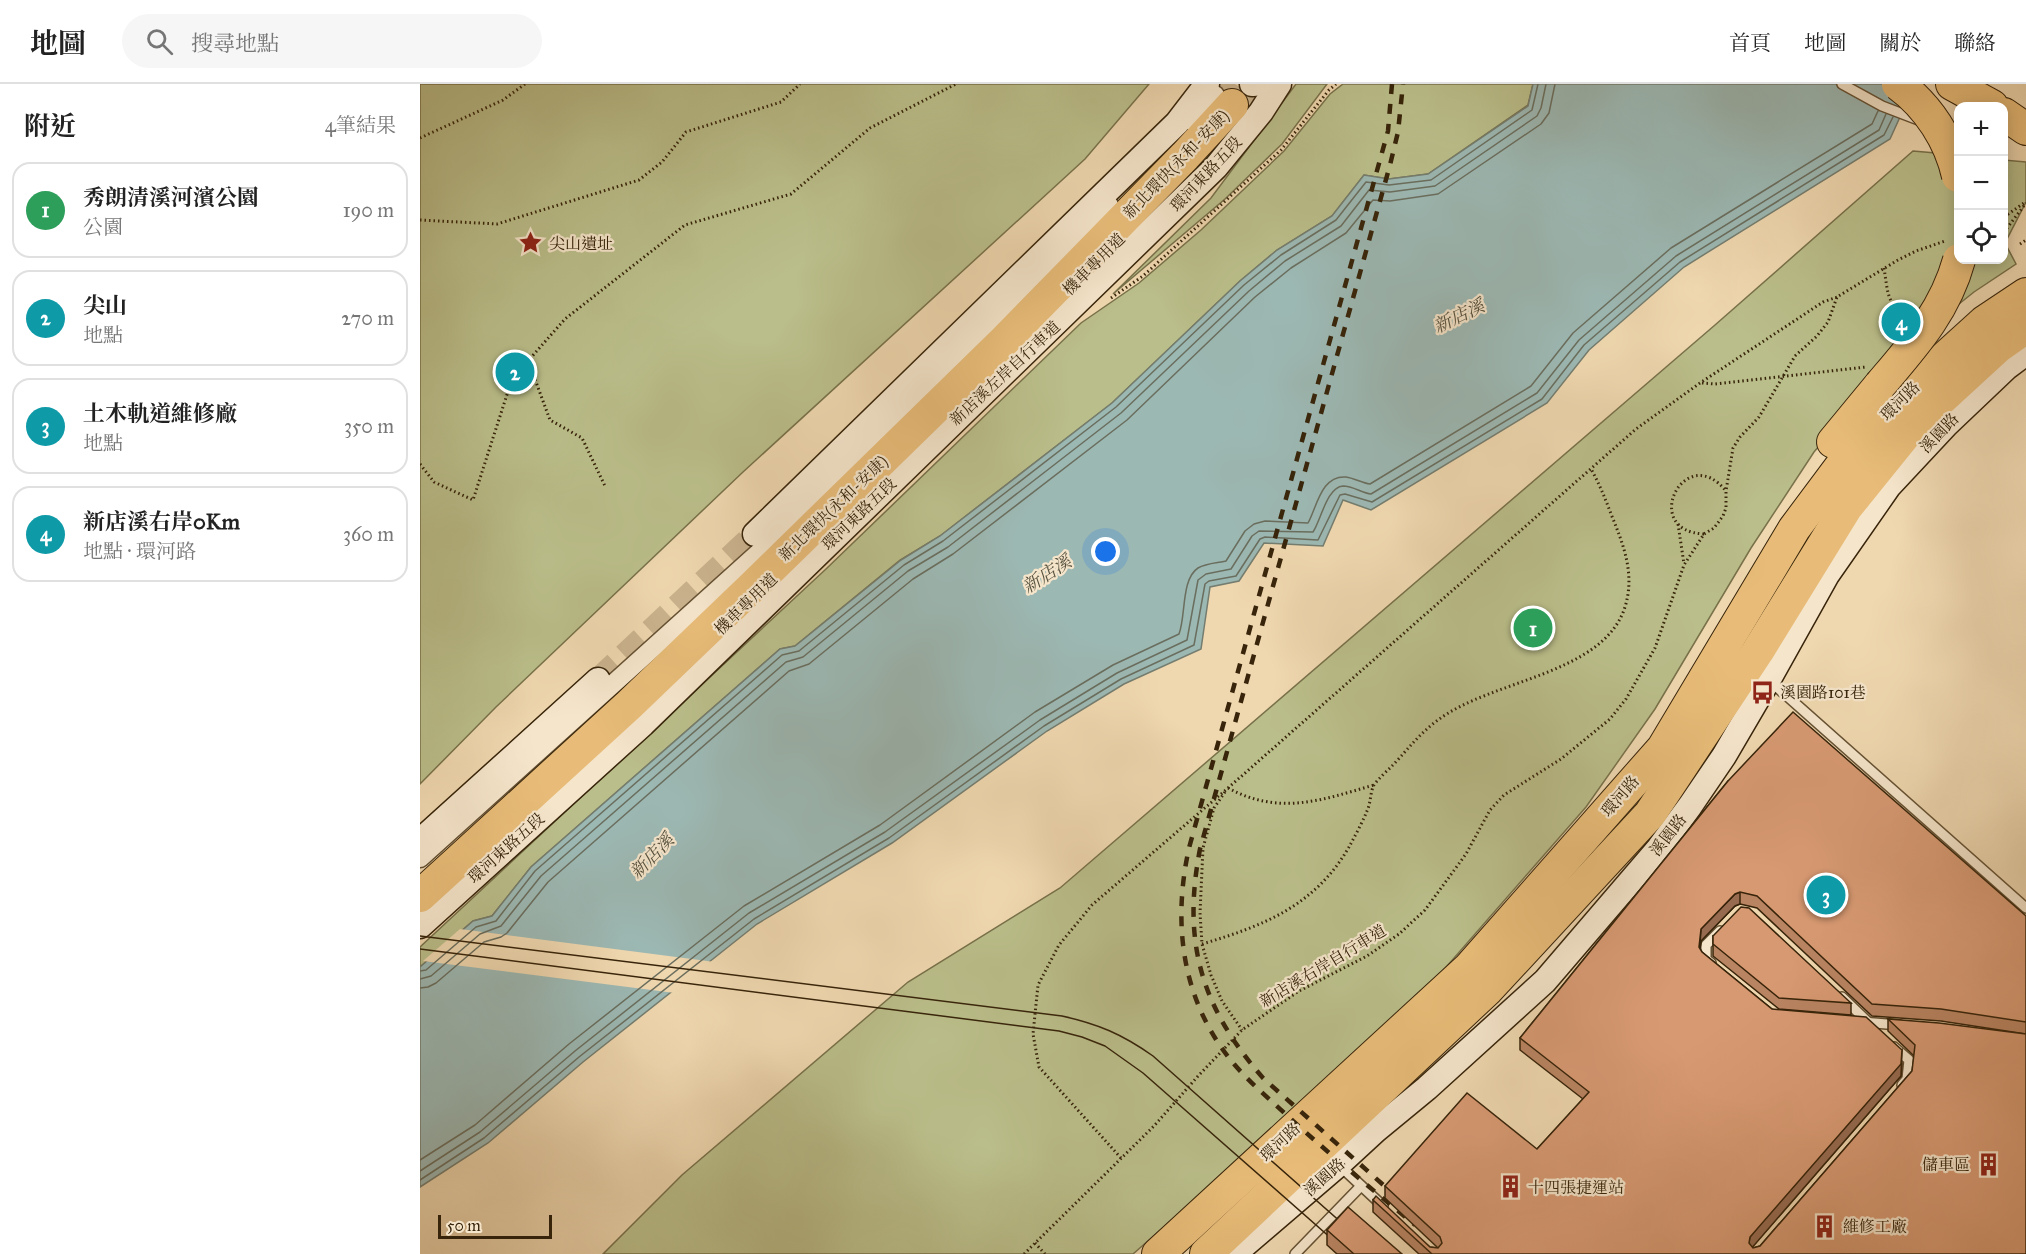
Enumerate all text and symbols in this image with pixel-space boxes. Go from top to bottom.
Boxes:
search box [122,14,542,68]
icon: search [143,25,176,58]
text: 地圖 [30,26,86,61]
text: 搜尋地點 [191,30,279,57]
text: 首頁 [1729,30,1771,56]
text: 地圖 [1804,30,1846,56]
text: 關於 [1879,30,1921,56]
text: 聯絡 [1954,30,1996,56]
map controls [1954,102,2008,264]
button: + [1954,102,2008,156]
street label: 新北環快(永和-安康) [1119,106,1233,223]
text: 附近 [24,110,76,142]
text: 4筆結果 [325,113,396,137]
street label: 環河東路五段 [1166,132,1246,216]
button: − [1954,156,2008,210]
text: 秀朗清溪河濱公園 [83,184,259,211]
text: 1 [42,198,49,222]
text: 190 m [343,198,394,222]
button: locate [1954,210,2008,264]
text: 公園 [83,215,123,239]
street label: 機車專用道 [1059,229,1129,299]
place icon: 尖山遺址 [518,230,544,256]
place label: 尖山遺址 [549,234,613,253]
text: 尖山 [83,292,127,319]
water label: 新店溪 [1430,293,1490,338]
pin: 4 [1882,300,1920,344]
text: 2 [41,306,50,330]
text: 270 m [341,306,394,330]
street label: 新店溪左岸自行車道 [946,317,1064,429]
text: 地點 [83,323,123,347]
pin: 2 [496,350,535,394]
street label: 環河路 [1876,377,1924,425]
text: 土木軌道維修廠 [83,400,237,427]
street label: 溪園路 [1915,409,1963,457]
text: 3 [42,414,50,438]
text: 350 m [344,414,394,438]
text: 地點 [83,431,123,455]
street label: 新北環快(永和-安康) [775,451,892,565]
street label: 環河東路五段 [818,474,900,554]
text: 新店溪右岸0Km [83,508,240,535]
text: 4 [40,522,51,546]
text: 360 m [343,522,394,546]
your location [1091,537,1120,566]
text: 地點 · 環河路 [83,539,196,563]
water label: 新店溪 [1018,549,1077,598]
street label: 機車專用道 [711,569,781,639]
pin: 1 [1514,606,1552,650]
bus stop icon: 溪園路101巷 [1749,679,1775,705]
place label: 溪園路101巷 [1780,683,1866,702]
street label: 環河路 [1597,772,1643,820]
street label: 環河東路五段 [464,809,548,887]
street label: 溪園路 [1646,810,1690,860]
water label: 新店溪 [625,827,680,883]
pin: 3 [1806,872,1846,918]
street label: 新店溪右岸自行車道 [1256,921,1390,1011]
street label: 環河路 [1256,1119,1304,1165]
building icon: 儲車區 [1975,1151,2001,1177]
street label: 溪園路 [1300,1154,1348,1200]
place label: 儲車區 [1922,1155,1970,1174]
building icon: 十四張捷運站 [1497,1174,1523,1200]
place label: 十四張捷運站 [1528,1178,1624,1197]
scale bar [438,1212,552,1240]
building icon: 維修工廠 [1812,1213,1838,1239]
text: 50 m [447,1216,481,1235]
place label: 維修工廠 [1843,1217,1907,1236]

